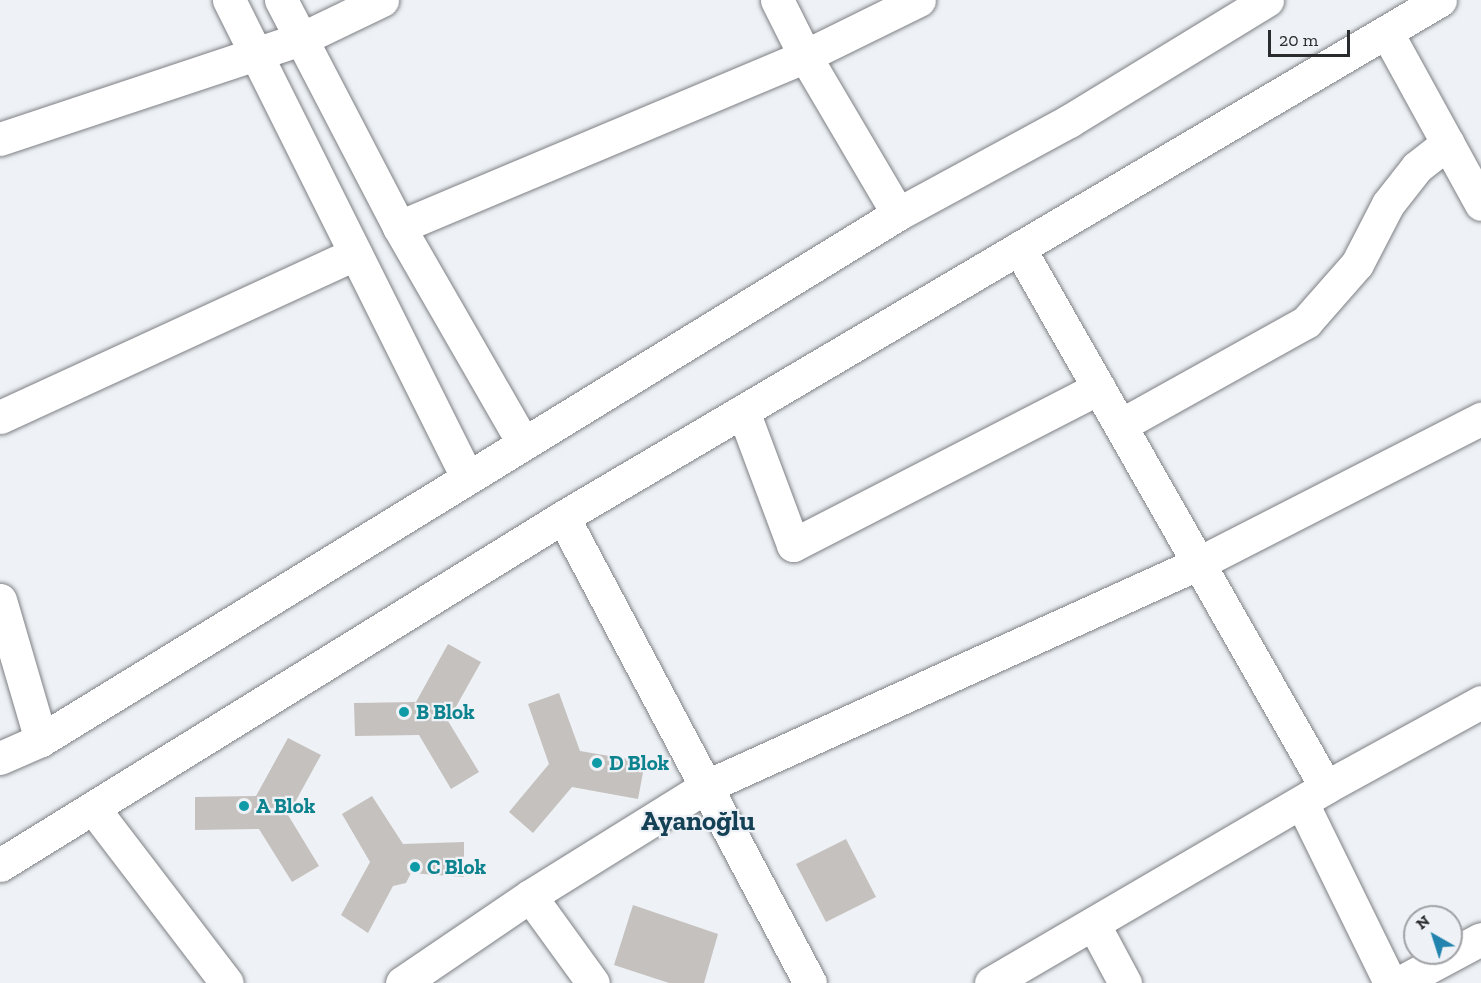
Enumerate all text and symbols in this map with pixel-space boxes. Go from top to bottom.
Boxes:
scale bar [1271,18,1354,56]
text: 20 m [1279,29,1318,51]
place label: B Blok [416,699,475,725]
marker: B Blok [397,705,411,719]
place label: D Blok [609,750,669,776]
marker: D Blok [590,756,604,770]
place label: A Blok [256,793,316,819]
marker: A Blok [237,799,251,813]
district label: Ayanoğlu [641,806,755,838]
place label: C Blok [427,854,486,880]
marker: C Blok [408,860,422,874]
north arrow [1403,905,1463,965]
text: N [1412,911,1433,933]

